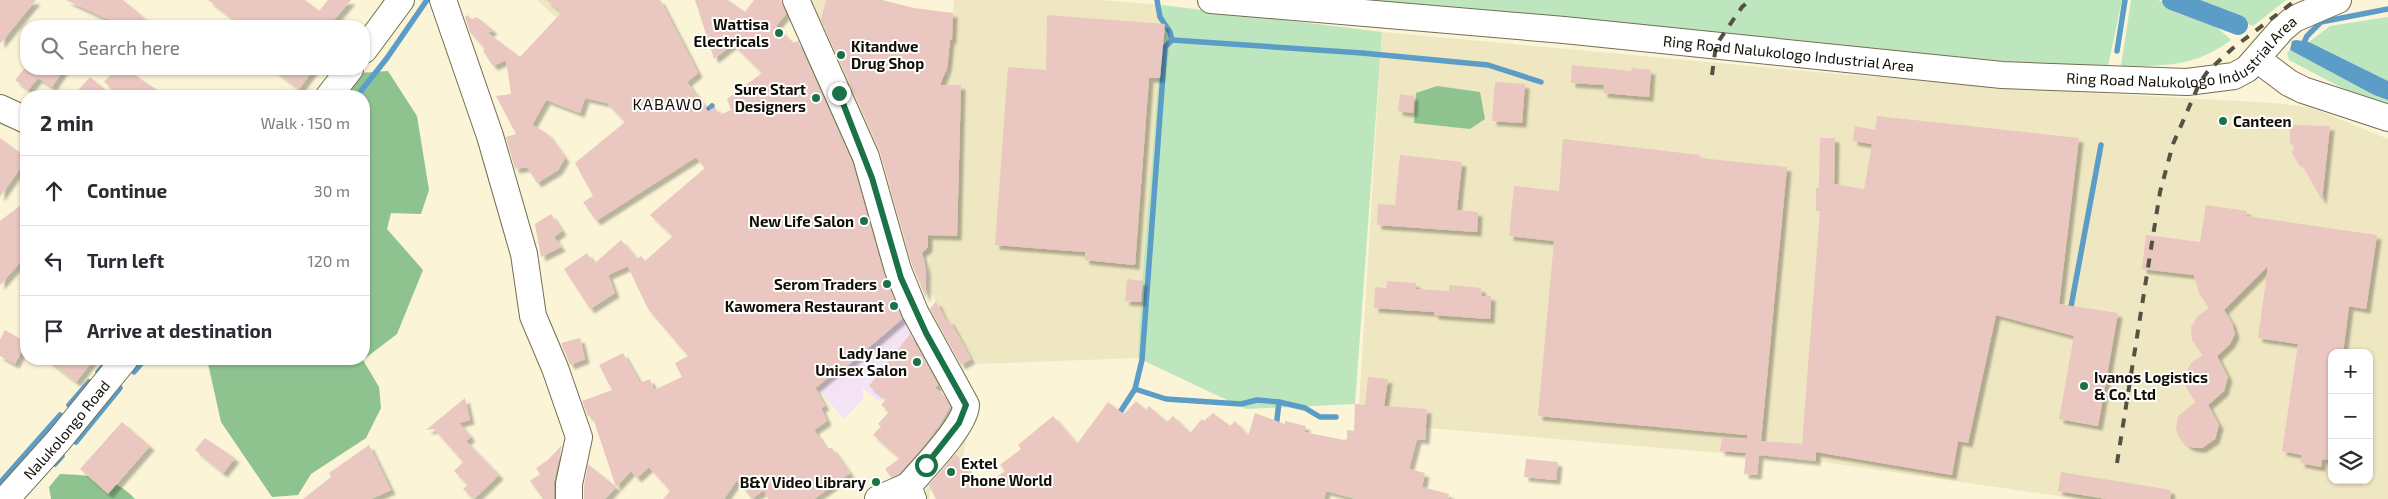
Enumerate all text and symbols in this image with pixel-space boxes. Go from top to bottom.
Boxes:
street label: Ring Road Nalukologo Industrial Area [2066,12,2300,91]
place label: Wattisa Electricals [694,15,769,50]
search box [20,20,370,75]
marker: Wattisa Electricals [773,27,785,39]
street label: Ring Road Nalukologo Industrial Area [1662,31,1915,75]
icon: search [38,34,66,62]
text: Search here [78,36,180,59]
place label: Kitandwe Drug Shop [851,37,924,72]
marker: Kitandwe Drug Shop [835,49,847,61]
place label: Sure Start Designers [734,80,806,115]
route end [828,82,851,105]
marker: Sure Start Designers [810,92,822,104]
district label: KABAWO [633,94,703,113]
text: 2 min [40,110,94,135]
place label: Canteen [2233,112,2291,130]
text: Walk · 150 m [260,113,350,132]
marker: Canteen [2217,115,2229,127]
icon: ahead [40,177,68,205]
text: Continue [87,179,167,202]
text: 30 m [314,181,350,200]
place label: New Life Salon [749,212,854,230]
marker: New Life Salon [858,215,870,227]
icon: left [40,247,68,275]
text: Turn left [87,249,164,272]
text: 120 m [307,251,350,270]
place label: Serom Traders [774,275,877,293]
marker: Serom Traders [881,278,893,290]
place label: Kawomera Restaurant [725,297,884,315]
marker: Kawomera Restaurant [888,300,900,312]
icon: arrive [40,317,68,345]
text: Arrive at destination [87,319,272,342]
place label: Lady Jane Unisex Salon [815,344,907,379]
map controls [2328,349,2373,484]
button: + [2328,349,2373,394]
marker: Lady Jane Unisex Salon [911,356,923,368]
place label: Ivanos Logistics & Co. Ltd [2094,368,2208,403]
street label: Nalukolongo Road [19,376,113,483]
marker: Ivanos Logistics & Co. Ltd [2078,380,2090,392]
button: − [2328,394,2373,439]
button: layers [2328,439,2373,484]
route start [915,454,938,477]
place label: Extel Phone World [961,454,1052,489]
marker: Extel Phone World [945,466,957,478]
place label: B&Y Video Library [740,473,866,492]
marker: B&Y Video Library [870,476,882,488]

